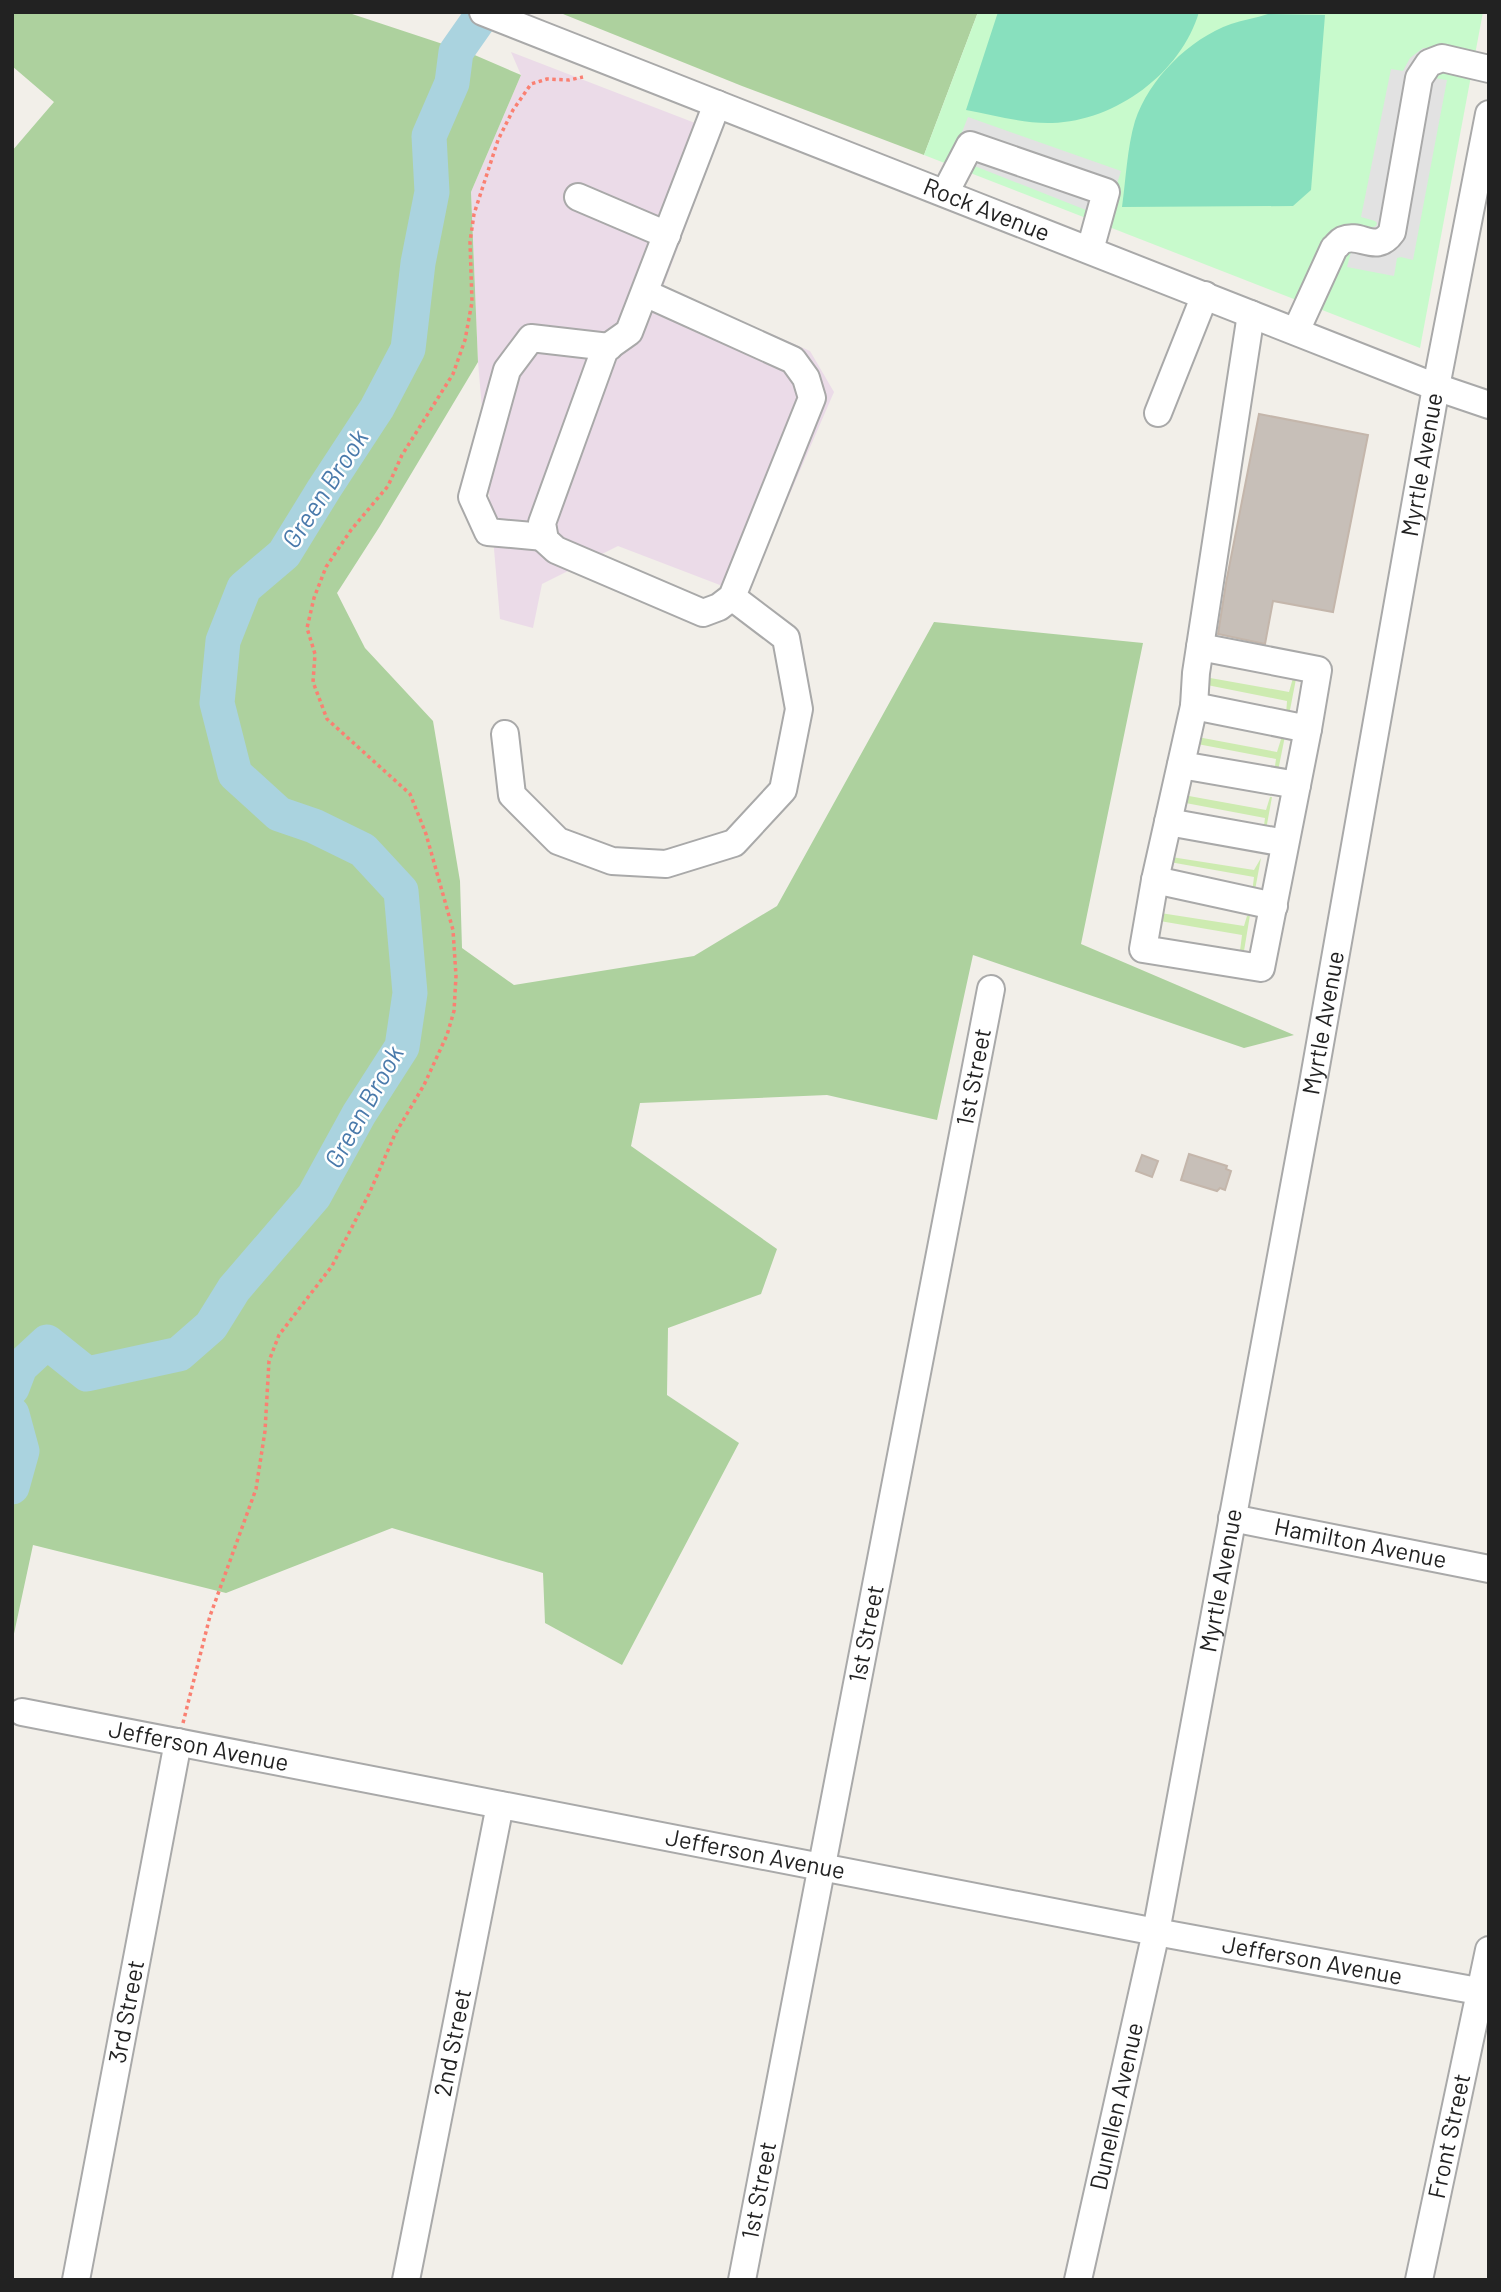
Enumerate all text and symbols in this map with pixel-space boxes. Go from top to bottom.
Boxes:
street label: Rock Avenue [920,171,1054,247]
street label: Myrtle Avenue [1394,390,1448,539]
water label: Green Brook [274,423,374,553]
street label: Myrtle Avenue [1295,949,1349,1097]
street label: 1st Street [949,1025,996,1128]
water label: Green Brook [316,1039,409,1173]
street label: Myrtle Avenue [1192,1506,1247,1655]
street label: Hamilton Avenue [1272,1511,1449,1573]
street label: 1st Street [842,1582,889,1685]
street label: Jefferson Avenue [107,1713,291,1776]
street label: Jefferson Avenue [663,1821,848,1884]
street label: Jefferson Avenue [1220,1928,1405,1990]
street label: 3rd Street [101,1957,149,2066]
street label: 2nd Street [427,1986,476,2099]
street label: Dunellen Avenue [1083,2019,1148,2193]
street label: Front Street [1421,2071,1475,2201]
street label: 1st Street [734,2139,781,2242]

